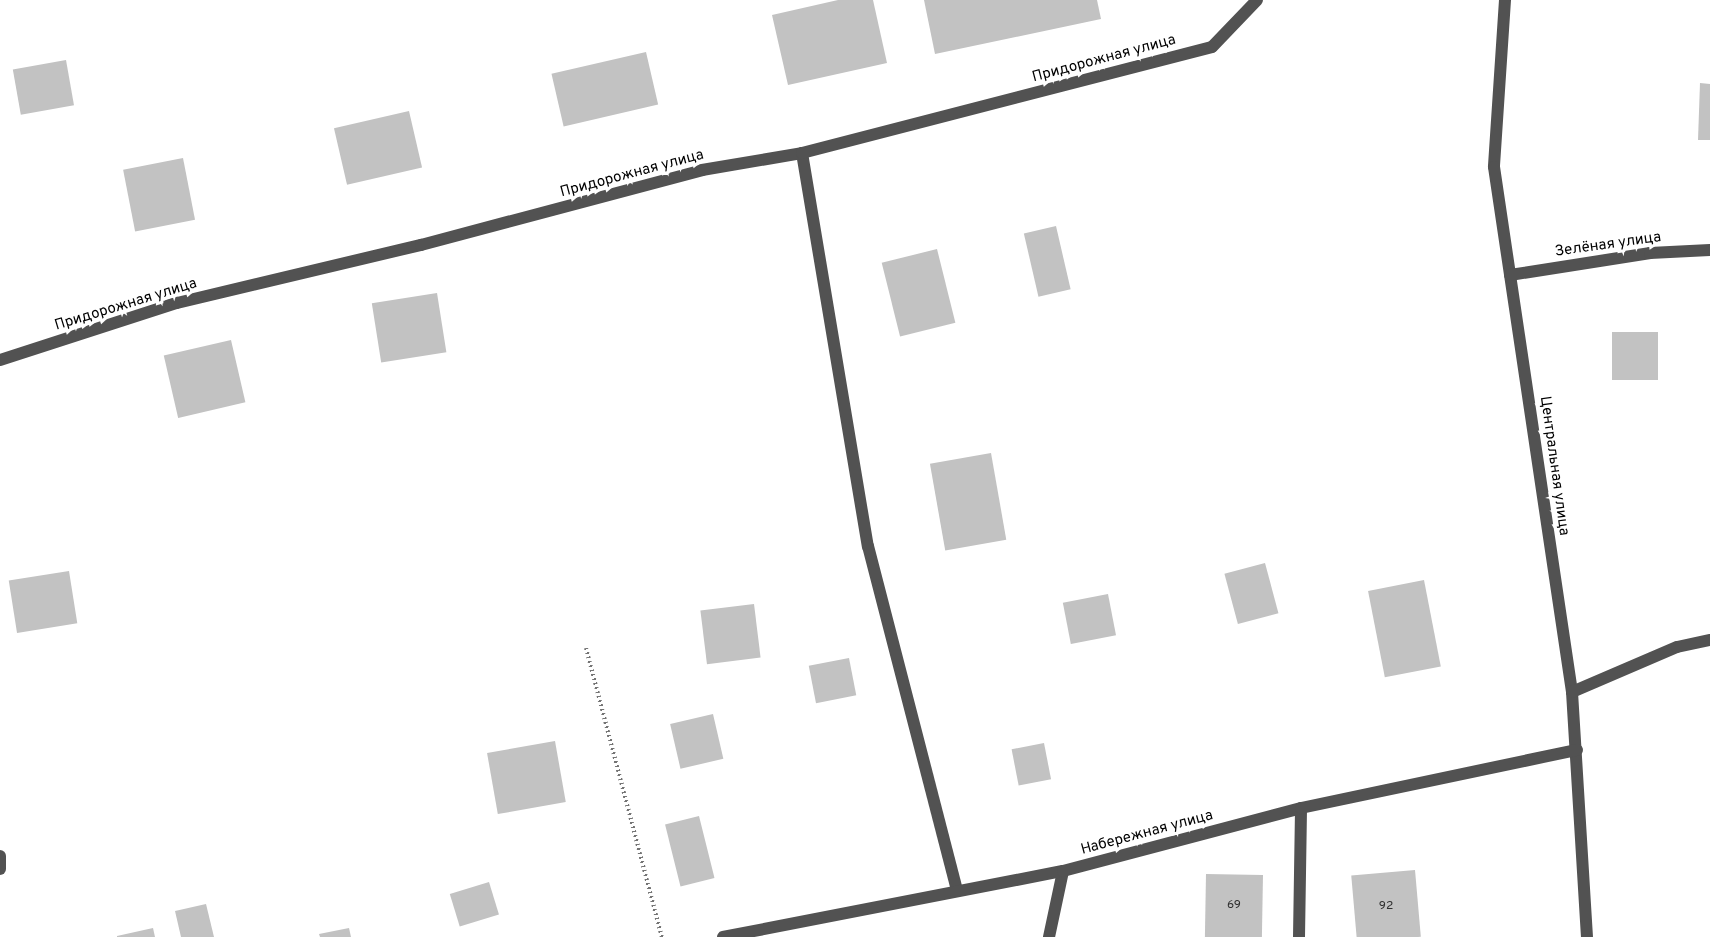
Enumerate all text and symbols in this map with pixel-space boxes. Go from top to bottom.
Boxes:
street label: Придорожная улица [1030,31,1178,87]
street label: Придорожная улица [558,146,706,202]
street label: Зелёная улица [1554,229,1662,261]
street label: Придорожная улица [53,275,199,335]
street label: Центральная улица [1535,395,1573,537]
street label: Набережная улица [1079,807,1215,859]
house number: 69 [1227,899,1241,913]
house number: 92 [1379,900,1393,914]

